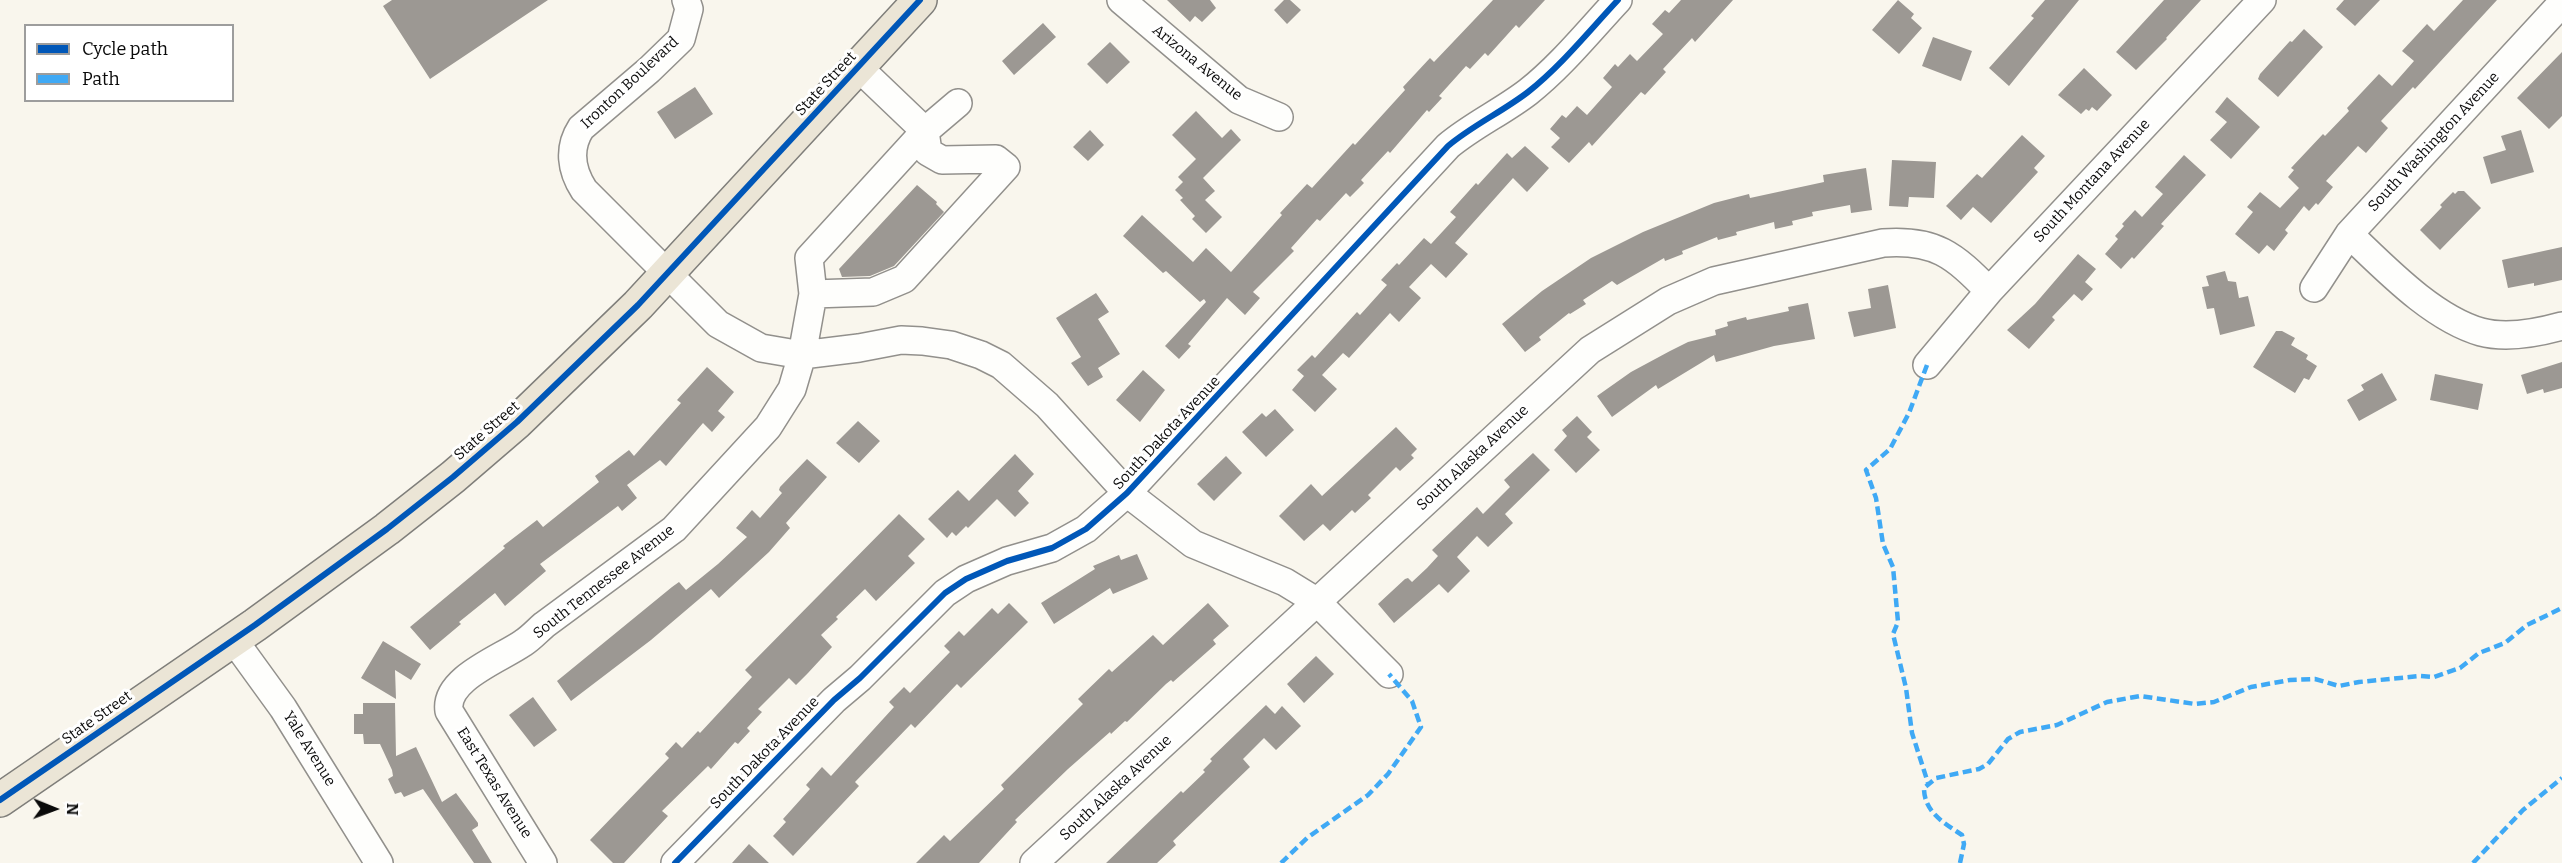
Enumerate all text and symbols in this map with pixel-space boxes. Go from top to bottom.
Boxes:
street label: Arizona Avenue [1148,21,1246,105]
legend [24,24,234,102]
street label: Ironton Boulevard [578,33,682,133]
text: Cycle path [82,38,168,60]
street label: State Street [792,48,860,120]
text: Path [82,68,120,90]
street label: South Washington Avenue [2365,68,2503,216]
street label: South Montana Avenue [2030,115,2154,247]
street label: South Dakota Avenue [1110,372,1224,494]
street label: State Street [451,398,523,464]
street label: South Alaska Avenue [1413,402,1533,514]
street label: South Tennessee Avenue [530,521,678,643]
street label: State Street [59,687,135,749]
street label: South Dakota Avenue [707,693,823,813]
street label: Yale Avenue [279,708,339,790]
street label: East Texas Avenue [453,724,535,842]
street label: South Alaska Avenue [1056,732,1176,844]
north arrow [24,779,84,839]
text: N [63,803,82,816]

